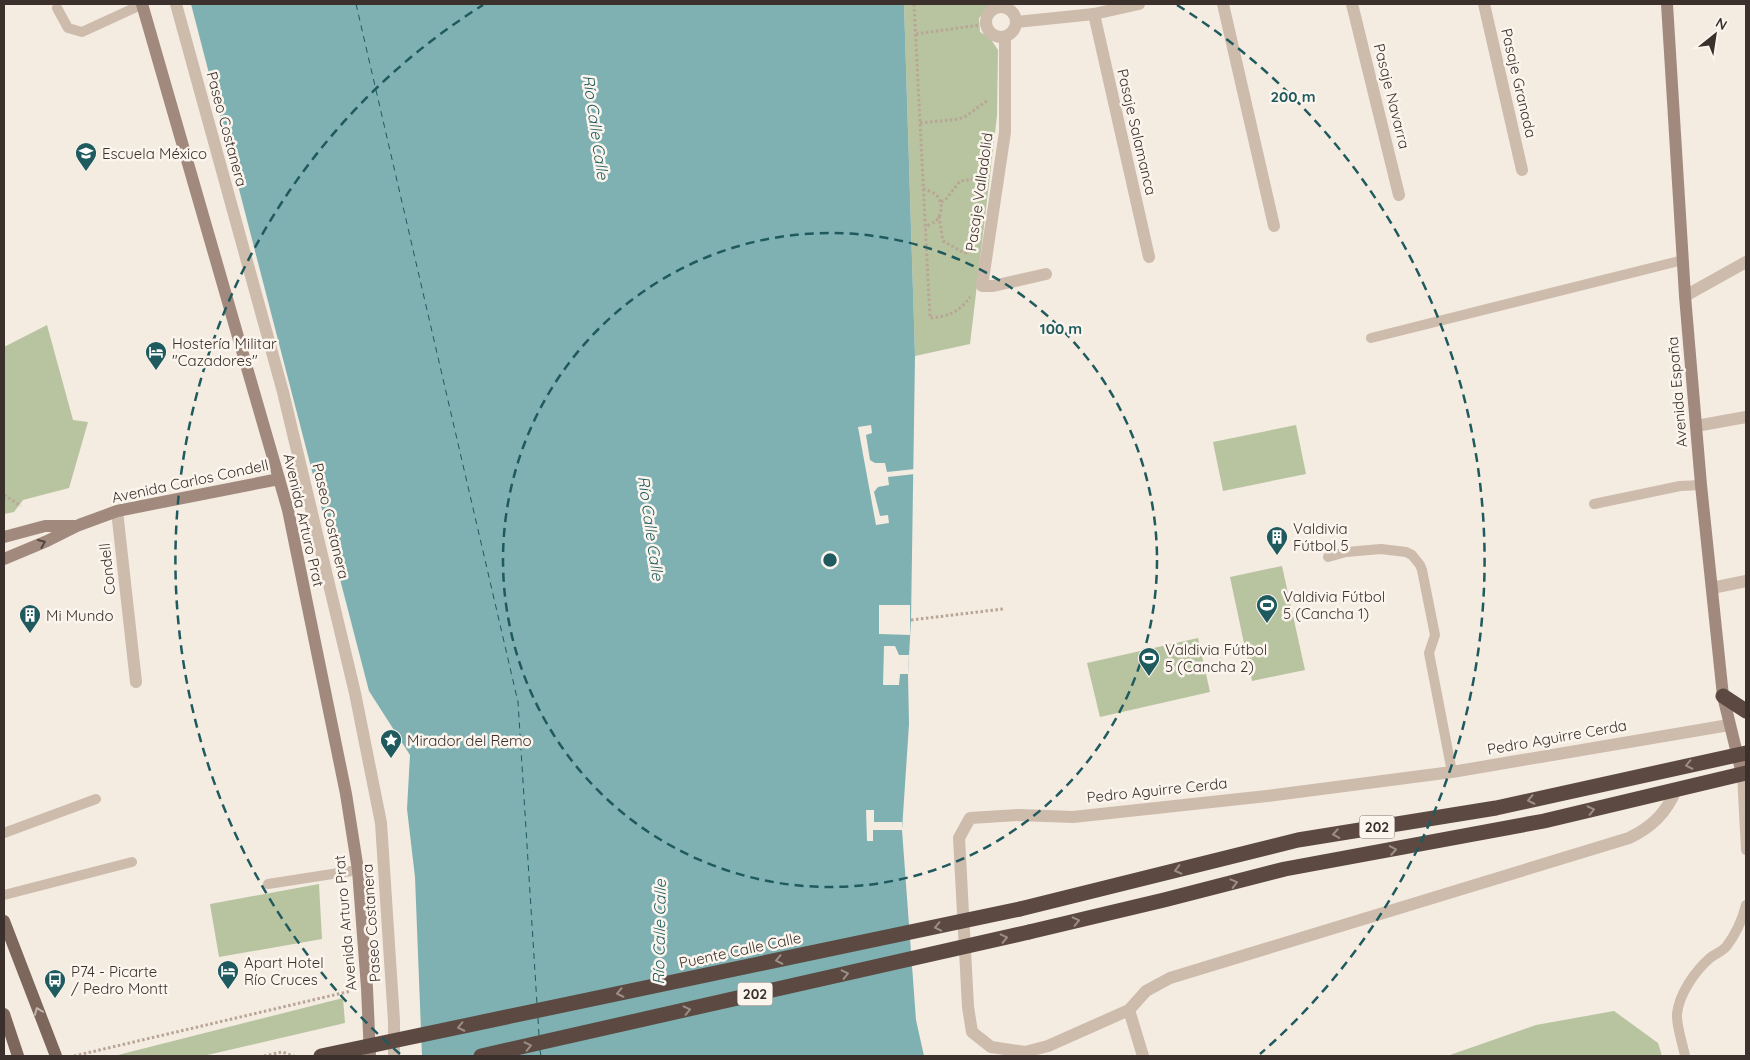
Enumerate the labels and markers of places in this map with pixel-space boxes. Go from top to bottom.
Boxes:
school or university icon: Escuela México [74,141,98,172]
place label: Escuela México [102,144,207,163]
place label: Hostería Militar "Cazadores" [172,334,277,370]
hotel icon: Hostería Militar "Cazadores" [144,340,168,371]
place label: Valdivia Fútbol 5 [1293,519,1349,555]
building icon: Valdivia Fútbol 5 [1265,525,1289,556]
centre of rings [821,551,839,569]
place label: Valdivia Fútbol 5 (Cancha 1) [1283,587,1385,623]
sports icon: Valdivia Fútbol 5 (Cancha 1) [1255,593,1279,624]
building icon: Mi Mundo [18,603,42,634]
place label: Mi Mundo [46,606,113,625]
place label: Valdivia Fútbol 5 (Cancha 2) [1165,640,1267,676]
sports icon: Valdivia Fútbol 5 (Cancha 2) [1137,646,1161,677]
place icon: Mirador del Remo [379,728,403,759]
place label: Mirador del Remo [407,731,532,750]
place label: Apart Hotel Río Cruces [244,953,324,989]
hotel icon: Apart Hotel Río Cruces [216,959,240,990]
place label: P74 - Picarte / Pedro Montt [71,962,168,998]
bus stop icon: P74 - Picarte / Pedro Montt [43,968,67,999]

